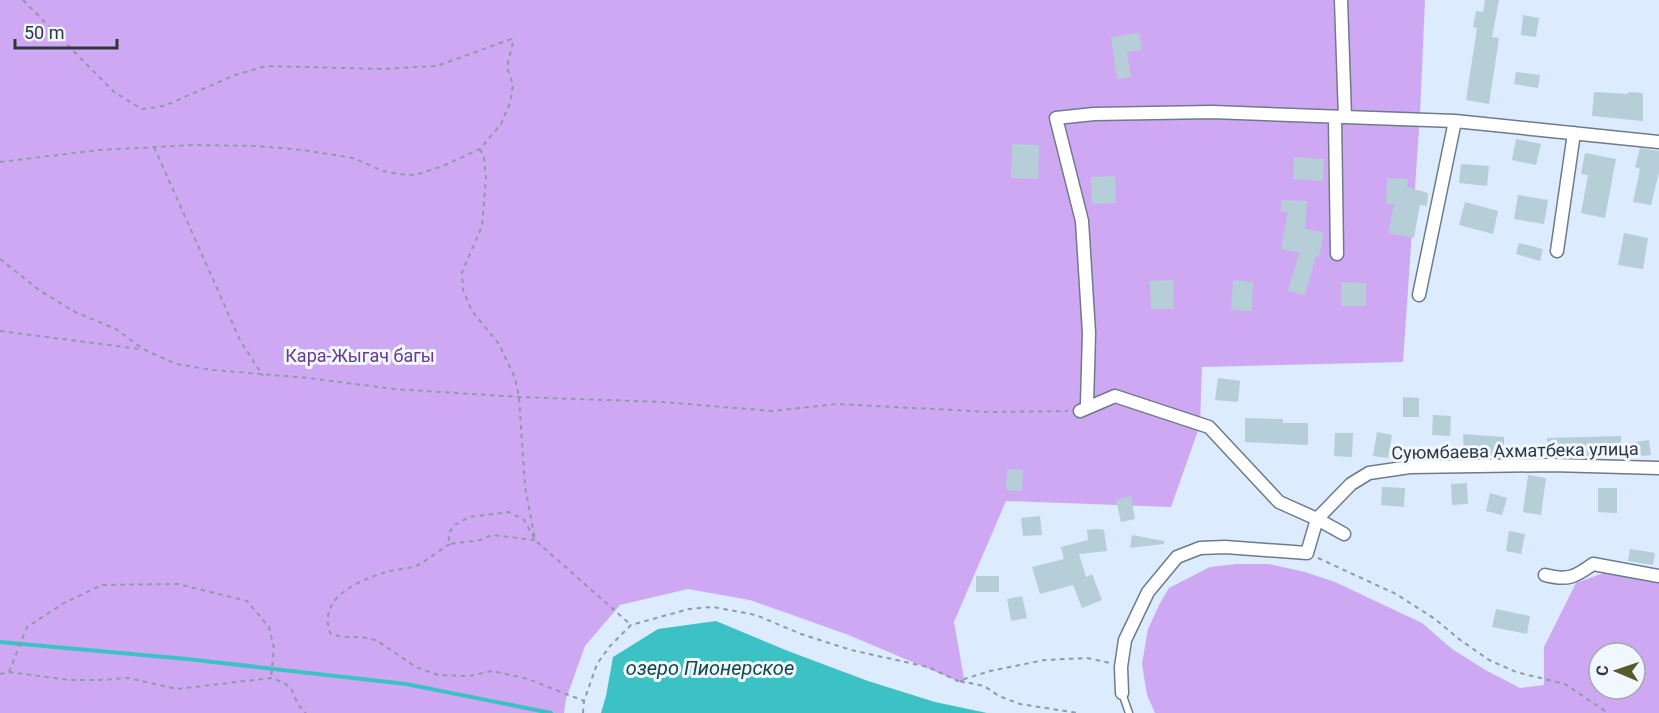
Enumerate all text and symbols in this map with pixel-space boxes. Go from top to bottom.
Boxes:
scale bar [15,12,117,50]
text: 50 m [24,22,64,43]
park label: Кара-Жыгач багы [285,345,435,366]
street label: Суюмбаева Ахматбека улица [1391,438,1639,463]
north arrow [1587,641,1647,701]
water label: озеро Пионерское [626,656,794,680]
text: С [1593,665,1612,676]

